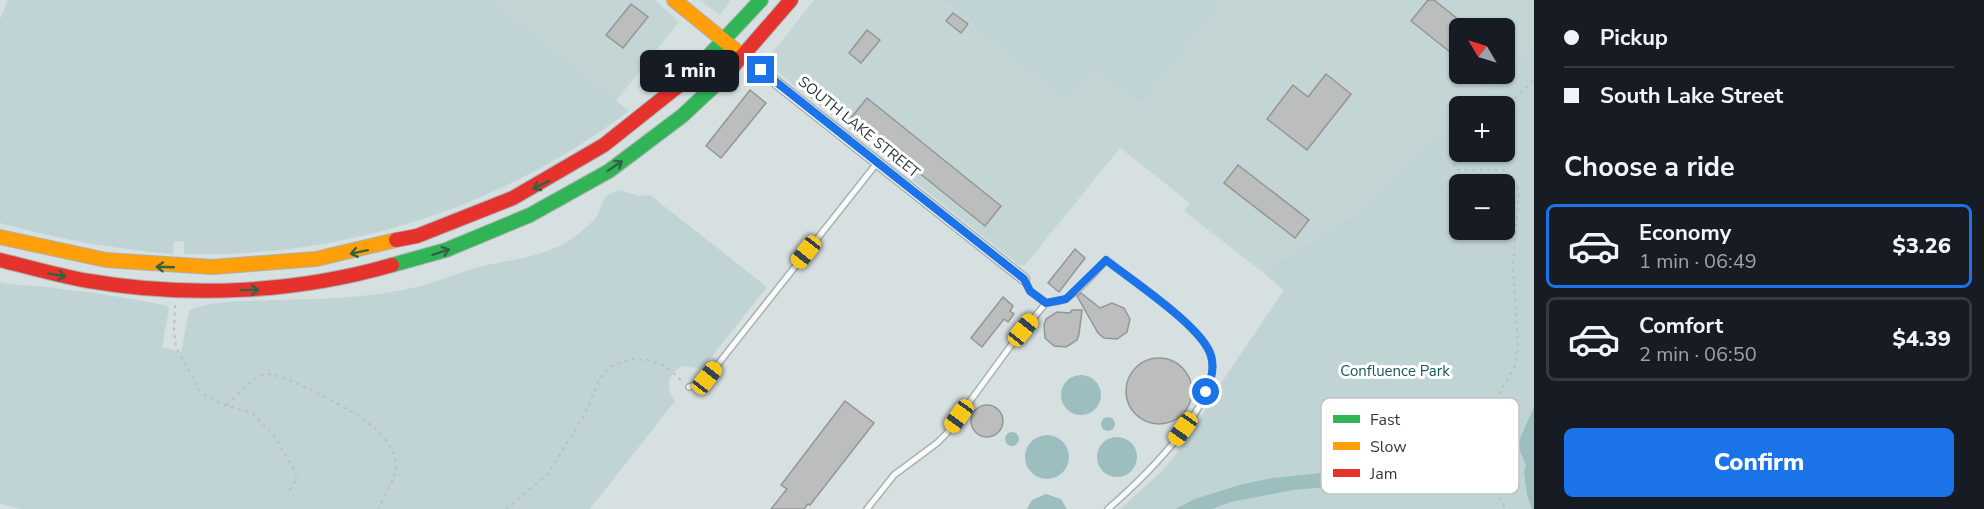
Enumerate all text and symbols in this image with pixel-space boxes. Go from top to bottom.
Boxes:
north arrow [1449,18,1515,84]
map controls [1449,18,1515,240]
text: Pickup [1600,23,1668,53]
callout: 1 min [641,49,740,91]
route end [747,56,774,83]
text: 1 min [663,57,716,84]
street label: SOUTH LAKE STREET [794,72,924,182]
text: South Lake Street [1600,81,1783,111]
button: + [1449,96,1515,162]
text: Choose a ride [1564,149,1735,186]
one-way arrow [606,160,623,172]
button: − [1449,174,1515,240]
one-way arrow [532,179,550,191]
text: Economy [1639,218,1731,248]
icon: car [1567,219,1621,273]
text: $3.26 [1892,231,1951,261]
car [788,232,824,272]
one-way arrow [349,246,368,258]
one-way arrow [431,246,450,257]
text: 1 min · 06:49 [1639,248,1757,275]
one-way arrow [155,261,175,272]
one-way arrow [46,270,66,281]
one-way arrow [240,284,260,295]
car [1005,310,1041,350]
text: Comfort [1639,311,1723,341]
icon: car [1567,312,1621,366]
text: $4.39 [1892,324,1951,354]
text: 2 min · 06:50 [1639,341,1757,368]
car [689,358,725,398]
park label: Confluence Park [1340,361,1450,381]
route start [1192,378,1219,405]
car [941,396,977,436]
legend [1321,398,1519,494]
car [1165,409,1201,449]
text: Fast [1370,409,1401,431]
button: Confirm [1564,428,1954,497]
text: Slow [1370,436,1407,458]
text: Jam [1369,463,1397,485]

